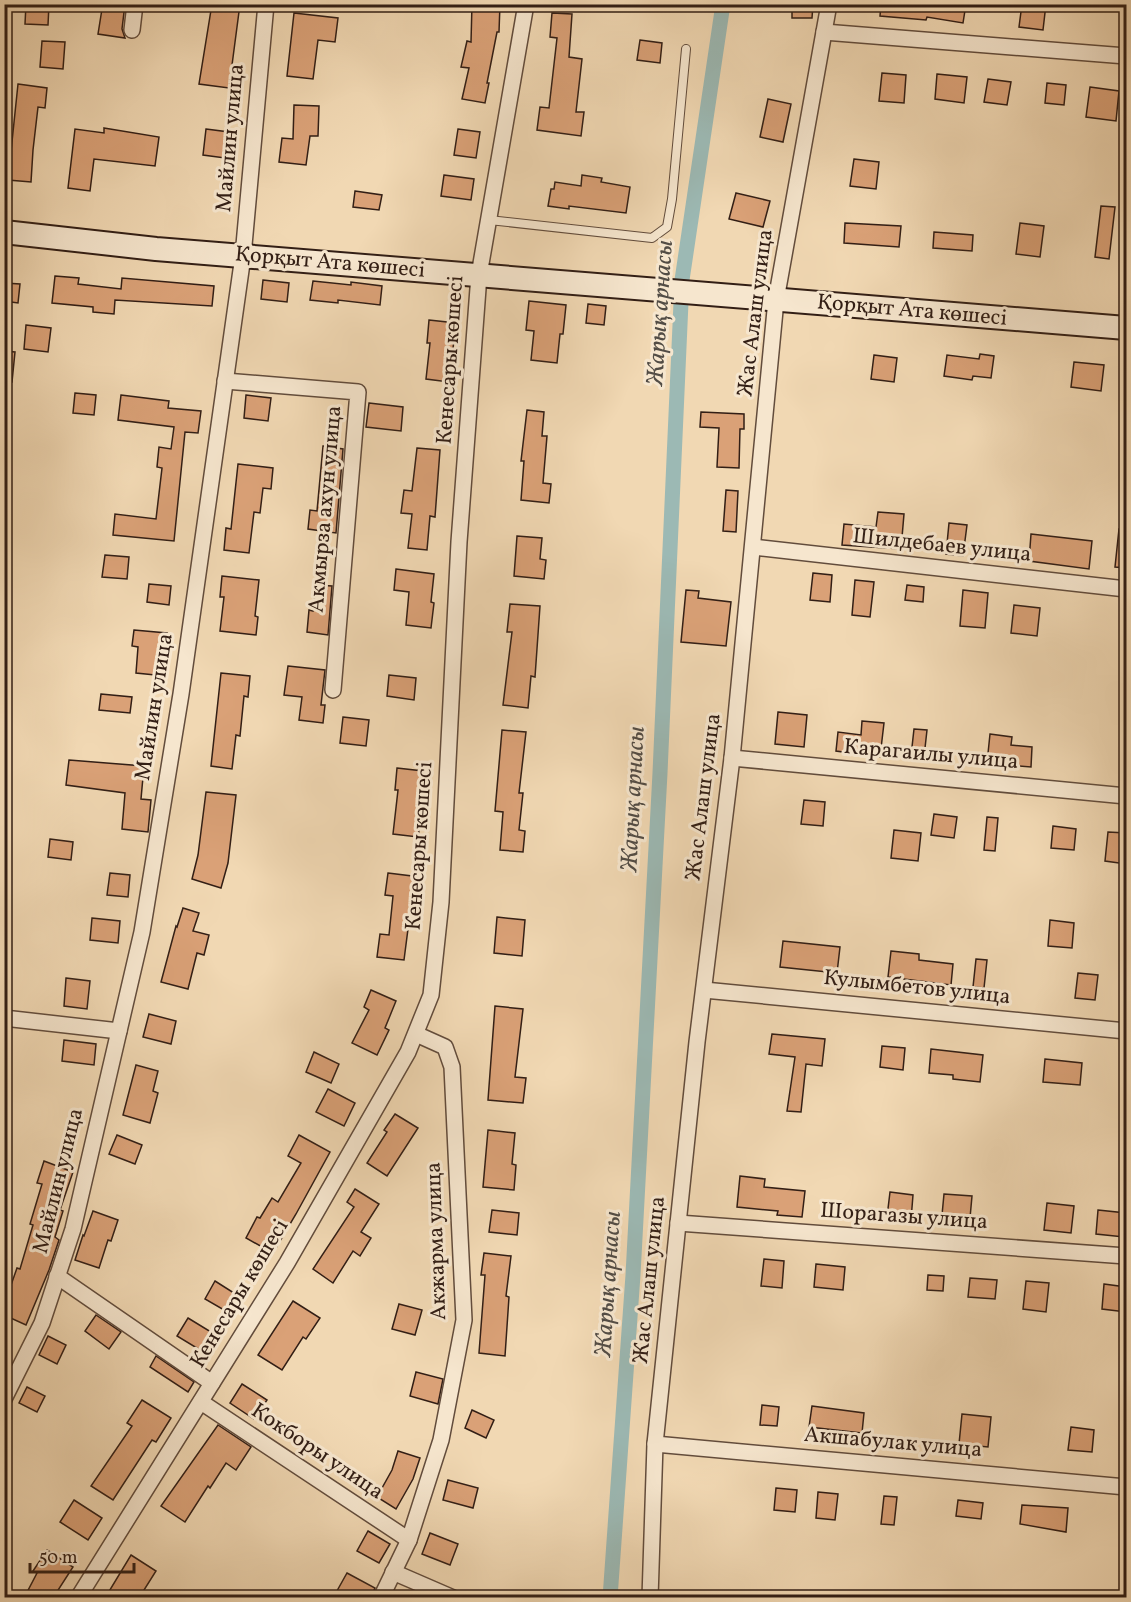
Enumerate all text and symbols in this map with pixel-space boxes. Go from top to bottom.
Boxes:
street label: Майлин улица [209,63,253,213]
street label: Жас Алаш улица [730,228,782,398]
street label: Қорқыт Ата көшесі [234,239,426,287]
water label: Жарық арнасы [639,239,683,388]
street label: Кенесары көшесі [430,275,472,445]
street label: Қорқыт Ата көшесі [816,287,1008,335]
street label: Акмырза ахун улица [302,404,350,614]
street label: Шилдебаев улица [851,521,1033,571]
street label: Майлин улица [128,631,182,783]
street label: Жас Алаш улица [678,712,730,882]
water label: Жарық арнасы [613,725,655,874]
street label: Карагаилы улица [842,732,1020,778]
street label: Кенесары көшесі [399,761,441,931]
street label: Кулымбетов улица [822,963,1012,1013]
street label: Майлин улица [26,1105,92,1257]
street label: Акжарма улица [419,1161,455,1321]
street label: Жас Алаш улица [626,1195,674,1365]
street label: Шорагазы улица [819,1196,989,1238]
water label: Жарық арнасы [587,1210,631,1359]
street label: Кенесары көшесі [183,1213,297,1375]
street label: Кокборы улица [245,1396,390,1508]
street label: Акшабулак улица [803,1420,983,1466]
scale bar [30,1536,134,1574]
text: 50 m [39,1546,78,1571]

